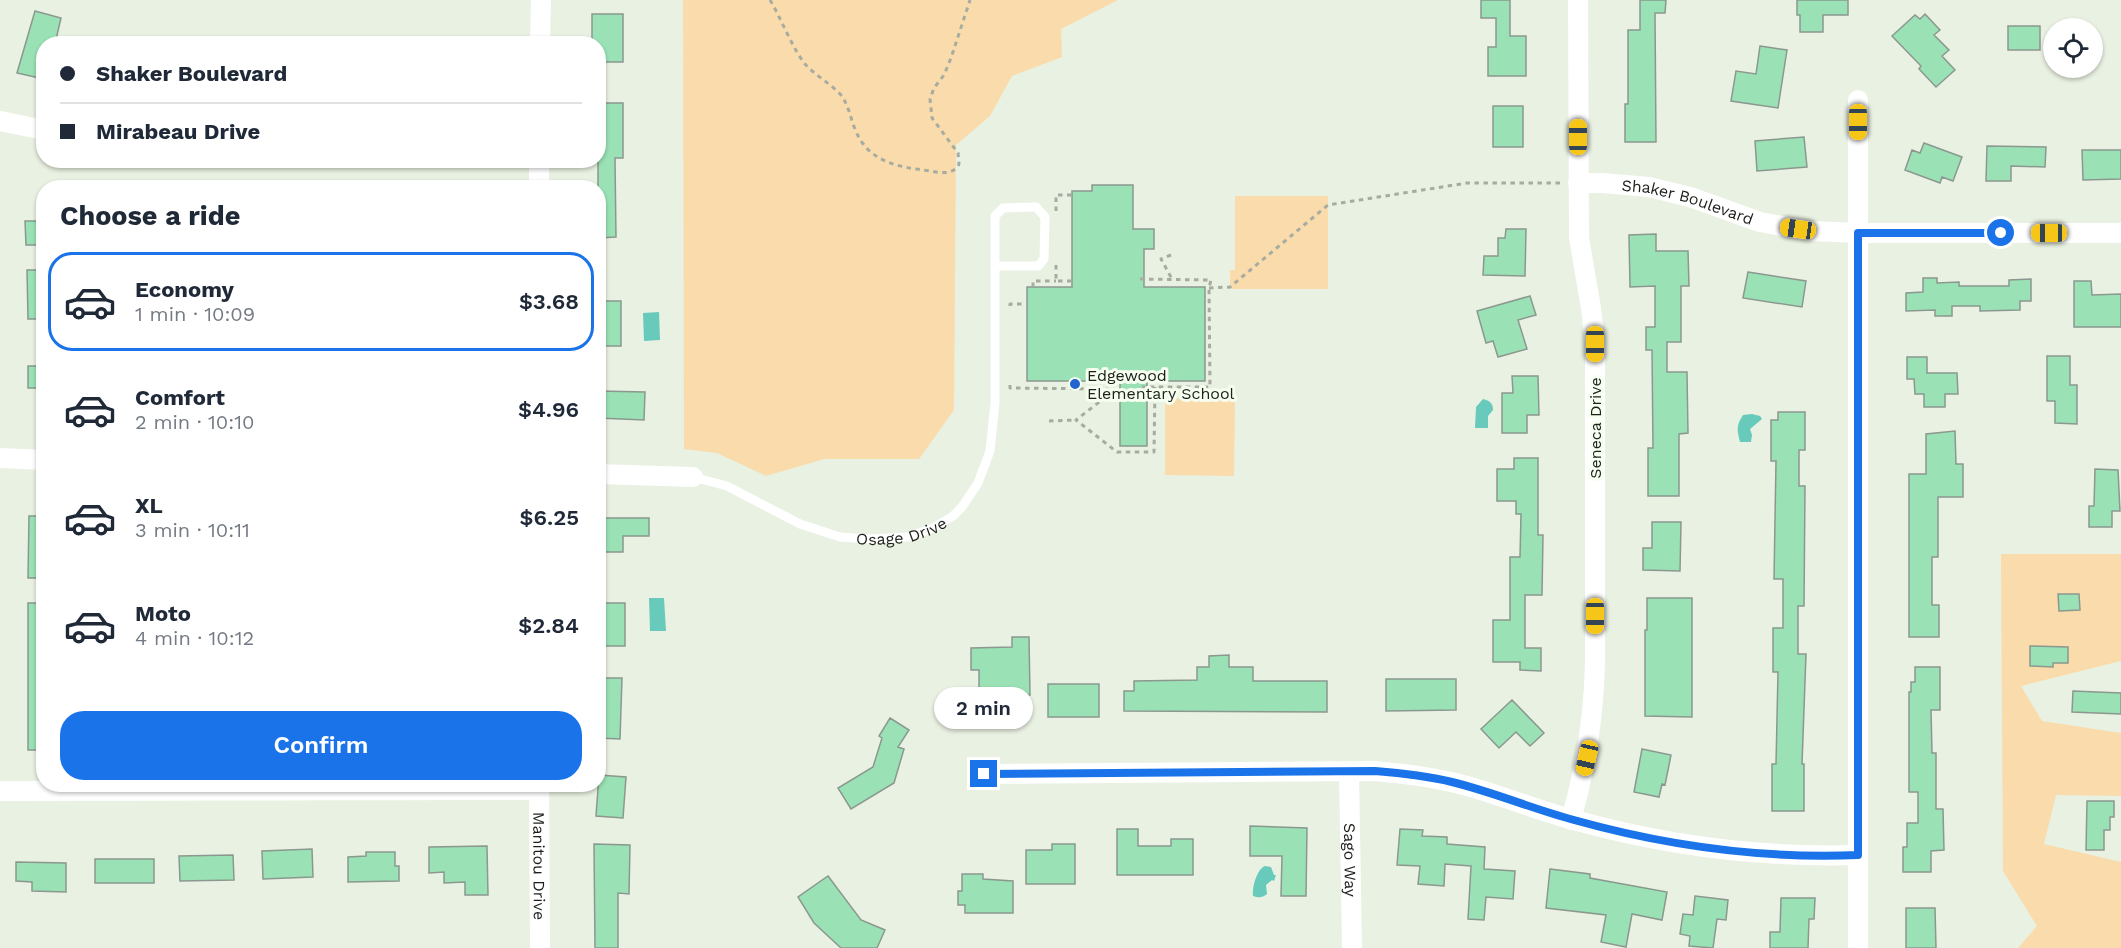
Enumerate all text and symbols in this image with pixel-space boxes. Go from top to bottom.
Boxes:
map controls [2043,18,2103,78]
button: locate [2043,18,2103,78]
text: Shaker Boulevard [96,61,287,86]
car [1849,104,1867,140]
text: Mirabeau Drive [96,119,260,144]
car [1569,119,1587,155]
street label: Shaker Boulevard [1621,175,1756,228]
text: Choose a ride [60,200,240,232]
car [1779,218,1817,240]
route start [1987,219,2014,246]
car [2031,224,2067,242]
icon: car [63,275,117,329]
text: Economy [135,277,234,302]
text: $3.68 [519,289,579,314]
text: 1 min · 10:09 [135,302,255,326]
car [1586,326,1604,362]
place label: Edgewood Elementary School [1087,366,1235,403]
marker: Edgewood Elementary School [1068,377,1082,391]
street label: Seneca Drive [1586,377,1605,479]
icon: car [63,383,117,437]
text: Comfort [135,385,225,410]
text: $4.96 [518,397,579,422]
text: 2 min · 10:10 [135,410,254,434]
icon: car [63,491,117,545]
text: XL [135,493,163,518]
text: $6.25 [520,505,579,530]
street label: Osage Drive [856,513,950,549]
text: 3 min · 10:11 [135,518,250,542]
car [1586,598,1604,634]
icon: car [63,599,117,653]
text: Moto [135,601,191,626]
text: $2.84 [518,613,579,638]
text: 4 min · 10:12 [135,626,254,650]
callout: 2 min [934,687,1034,729]
text: 2 min [956,696,1011,720]
button: Confirm [60,711,582,780]
car [1574,738,1600,778]
route end [970,760,997,787]
street label: Manitou Drive [530,812,549,920]
street label: Sago Way [1340,823,1361,898]

